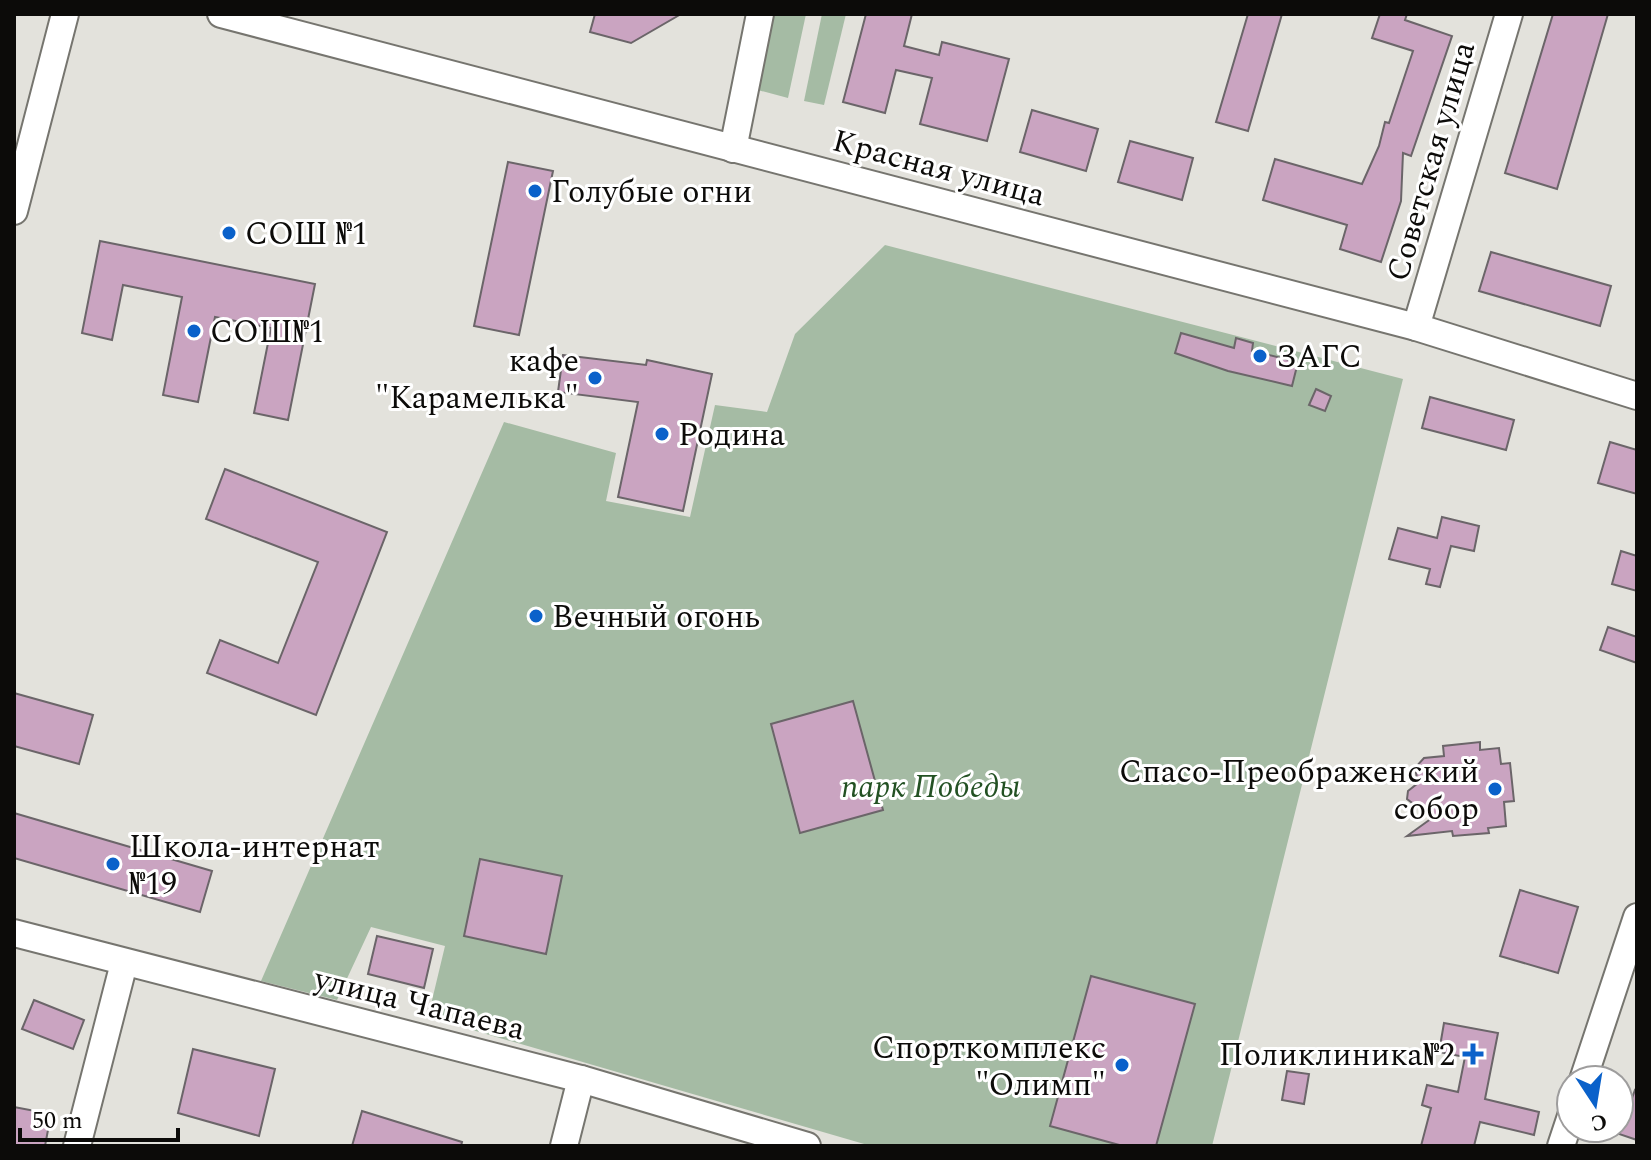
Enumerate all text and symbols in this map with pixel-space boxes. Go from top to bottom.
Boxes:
street label: Советская улица [1374,35,1489,287]
street label: Красная улица [827,117,1051,220]
place label: Голубые огни [551,168,752,217]
marker: Голубые огни [526,182,544,200]
place label: СОШ №1 [245,210,368,259]
marker: СОШ №1 [220,224,238,242]
place label: СОШ№1 [210,308,325,357]
marker: СОШ№1 [185,322,203,340]
place label: ЗАГС [1276,333,1362,382]
place label: кафе "Карамелька" [375,337,579,423]
marker: ЗАГС [1251,347,1269,365]
marker: кафе "Карамелька" [586,369,604,387]
place label: Родина [678,411,786,460]
marker: Родина [653,425,671,443]
place label: Вечный огонь [552,593,760,642]
marker: Вечный огонь [527,607,545,625]
place label: Спасо-Преображенский собор [1119,748,1479,834]
park label: парк Победы [841,763,1021,812]
marker: Спасо-Преображенский собор [1486,780,1504,798]
place label: Школа-интернат №19 [129,823,380,909]
marker: Школа-интернат №19 [104,855,122,873]
street label: улица Чапаева [308,954,531,1054]
place label: Спорткомплекс "Олимп" [872,1024,1106,1110]
place label: Поликлиника№2 [1219,1031,1455,1080]
marker: Поликлиника№2 [1462,1043,1484,1065]
marker: Спорткомплекс "Олимп" [1113,1056,1131,1074]
north arrow [1555,1064,1635,1144]
scale bar [20,1092,178,1142]
text: 50 m [32,1103,83,1139]
text: С [1588,1104,1610,1140]

